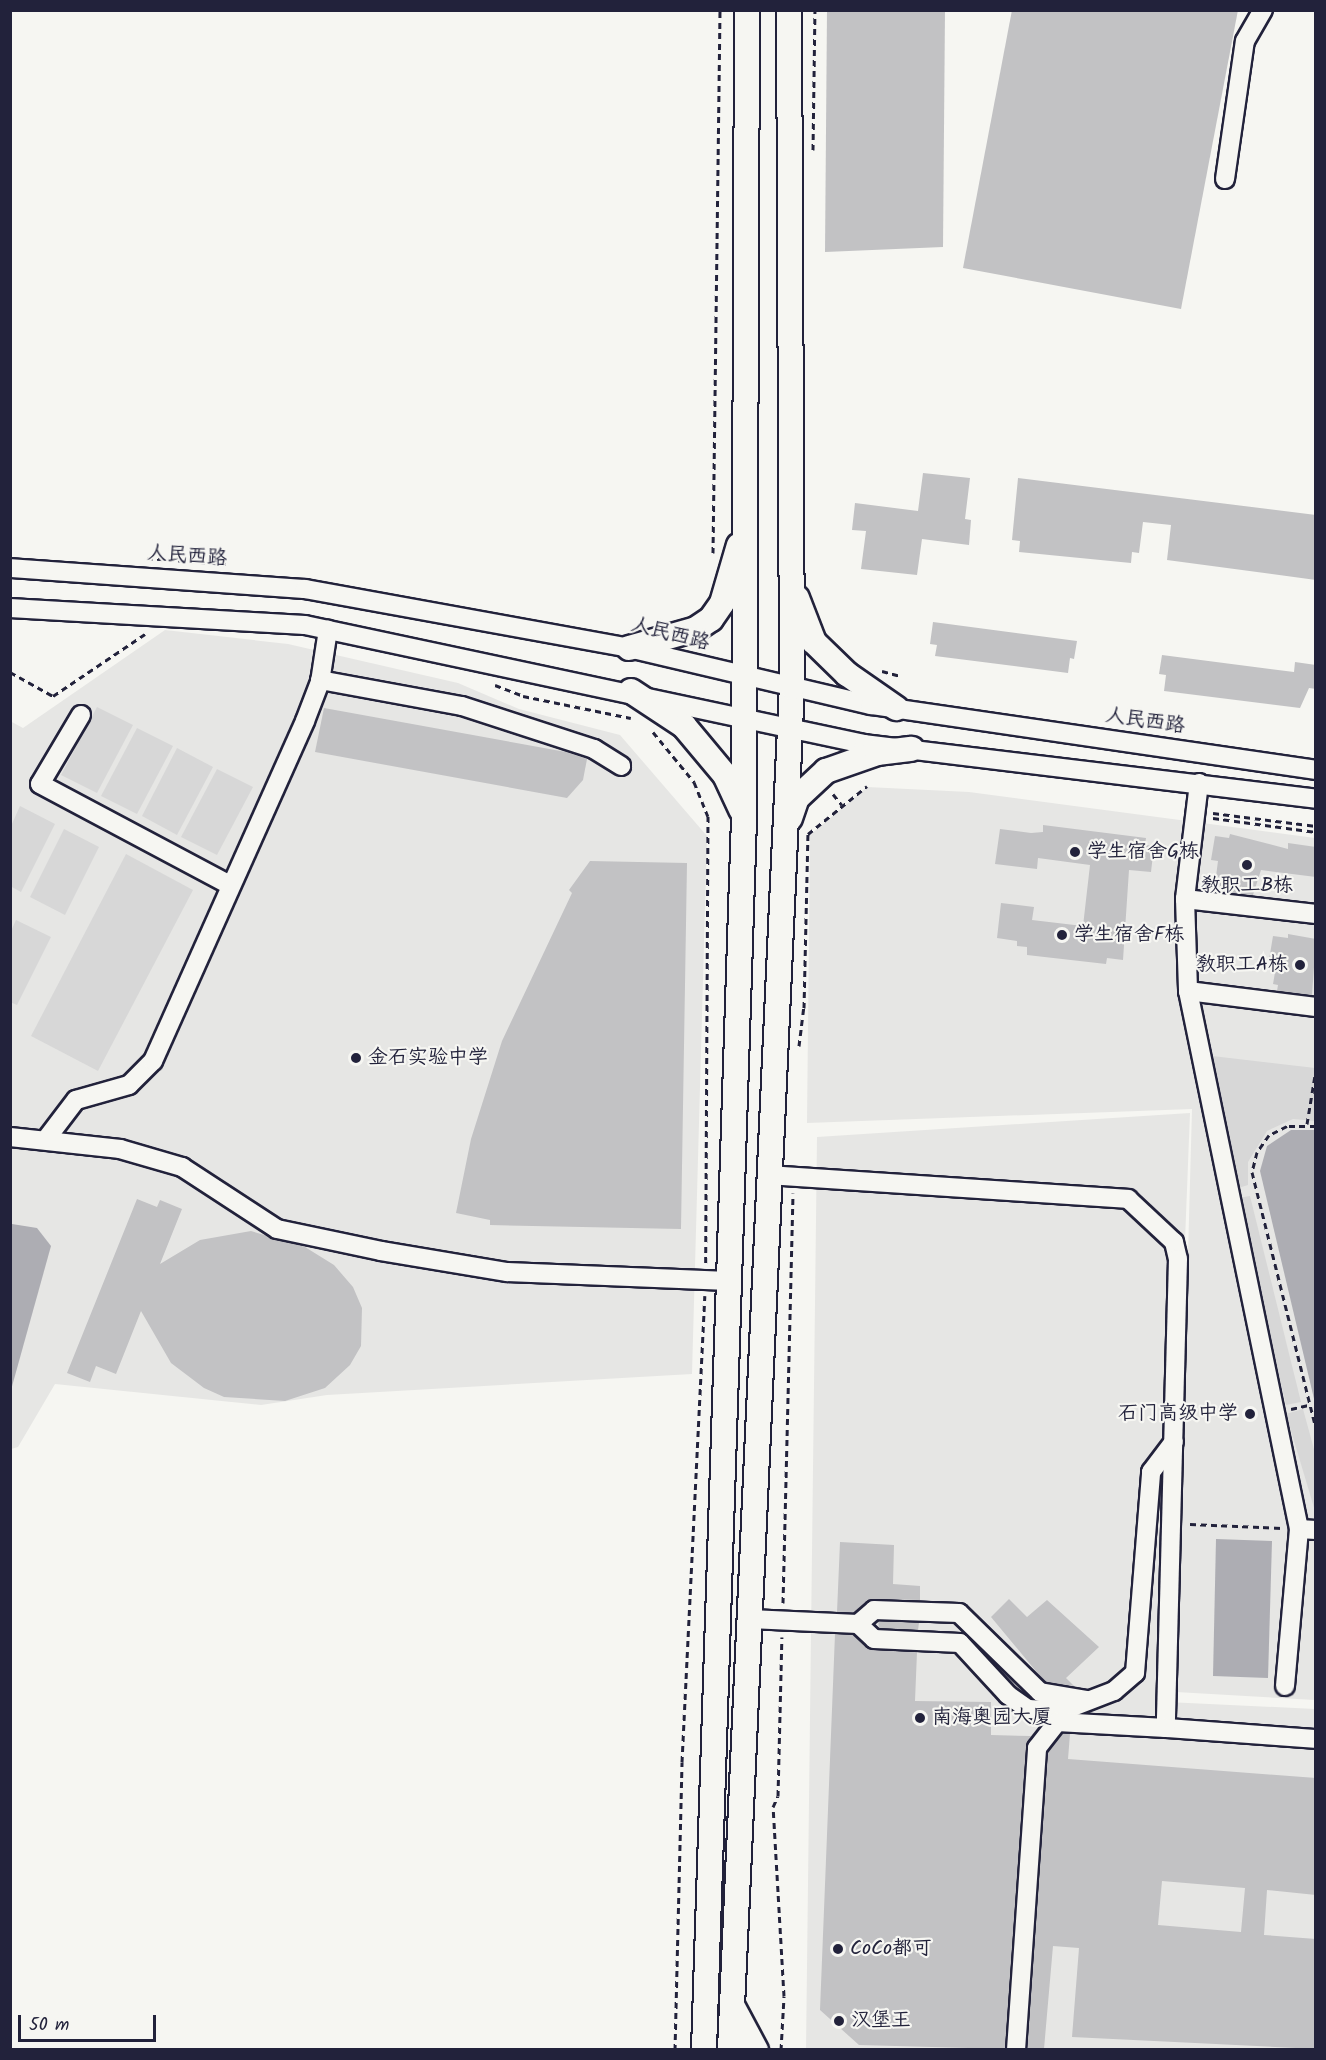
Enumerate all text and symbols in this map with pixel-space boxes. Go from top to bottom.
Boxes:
street label: 人民西路 [146,542,228,572]
street label: 人民西路 [628,614,712,656]
street label: 人民西路 [1104,705,1186,739]
place label: 学生宿舍G栋 [1087,840,1199,864]
marker: 学生宿舍G栋 [1068,845,1082,859]
marker: 教职工B栋 [1240,858,1254,872]
place label: 教职工B栋 [1201,874,1293,898]
place label: 学生宿舍F栋 [1074,923,1184,947]
marker: 学生宿舍F栋 [1055,928,1069,942]
place label: 教职工A栋 [1196,953,1288,977]
marker: 教职工A栋 [1293,958,1307,972]
place label: 金石实验中学 [368,1046,488,1070]
marker: 金石实验中学 [349,1051,363,1065]
place label: 石门高级中学 [1118,1402,1238,1426]
marker: 石门高级中学 [1243,1407,1257,1421]
place label: 南海奥园大厦 [932,1706,1052,1730]
marker: 南海奥园大厦 [913,1711,927,1725]
place label: CoCo都可 [850,1937,932,1961]
marker: CoCo都可 [831,1942,845,1956]
scale bar [21,2003,159,2041]
place label: 汉堡王 [851,2009,911,2033]
text: 50 m [29,2011,69,2040]
marker: 汉堡王 [832,2014,846,2028]

